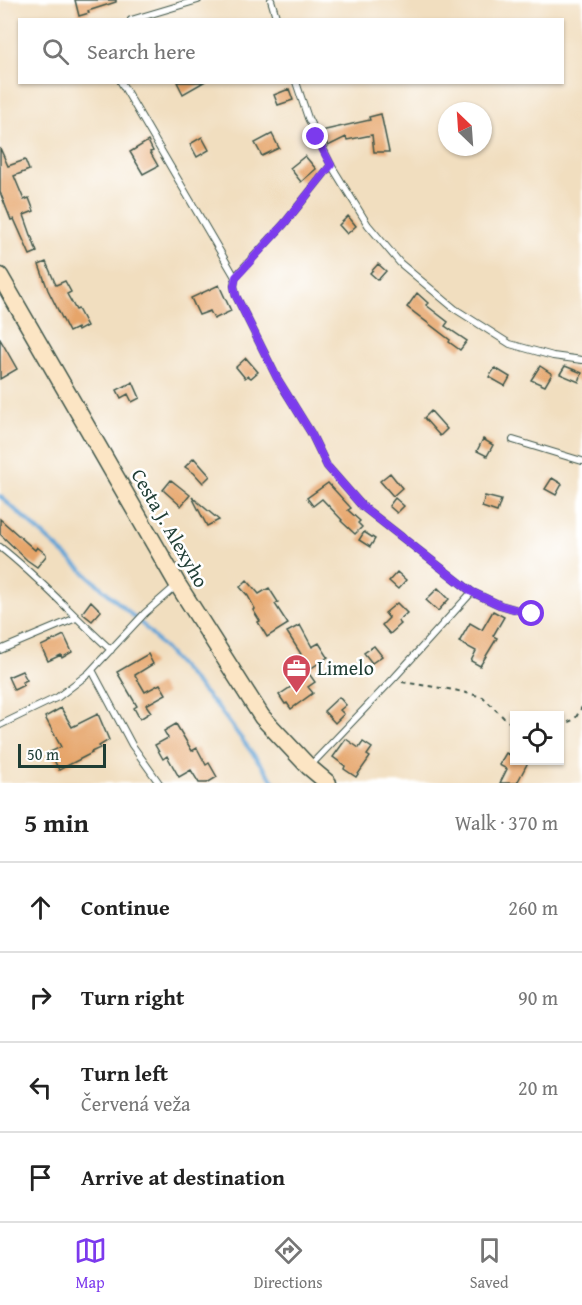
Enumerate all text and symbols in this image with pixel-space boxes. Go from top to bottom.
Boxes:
search box [18,18,564,84]
icon: search [39,35,72,68]
text: Search here [87,35,196,67]
north arrow [438,102,492,156]
route end [302,123,328,149]
street label: Cesta J. Alexyho [125,463,216,593]
route start [518,600,544,626]
office icon: Limelo [280,652,312,694]
place label: Limelo [317,653,374,682]
map controls [510,711,564,765]
button: locate [510,711,564,765]
scale bar [18,741,106,768]
text: 50 m [27,742,59,766]
text: 5 min [24,803,89,842]
text: Walk · 370 m [455,808,558,837]
icon: ahead [24,891,57,924]
text: Continue [81,891,170,923]
text: 260 m [508,893,558,922]
icon: right [24,981,57,1014]
text: Turn right [81,981,184,1013]
text: 90 m [518,983,558,1012]
text: Turn left [81,1057,168,1089]
icon: left [24,1071,57,1104]
text: 20 m [518,1073,558,1102]
text: Červená veža [81,1089,191,1118]
icon: arrive [24,1161,57,1194]
text: Arrive at destination [81,1161,285,1193]
tab: Map [74,1234,107,1294]
tab: Directions [254,1234,323,1294]
tab: Saved [470,1234,508,1294]

